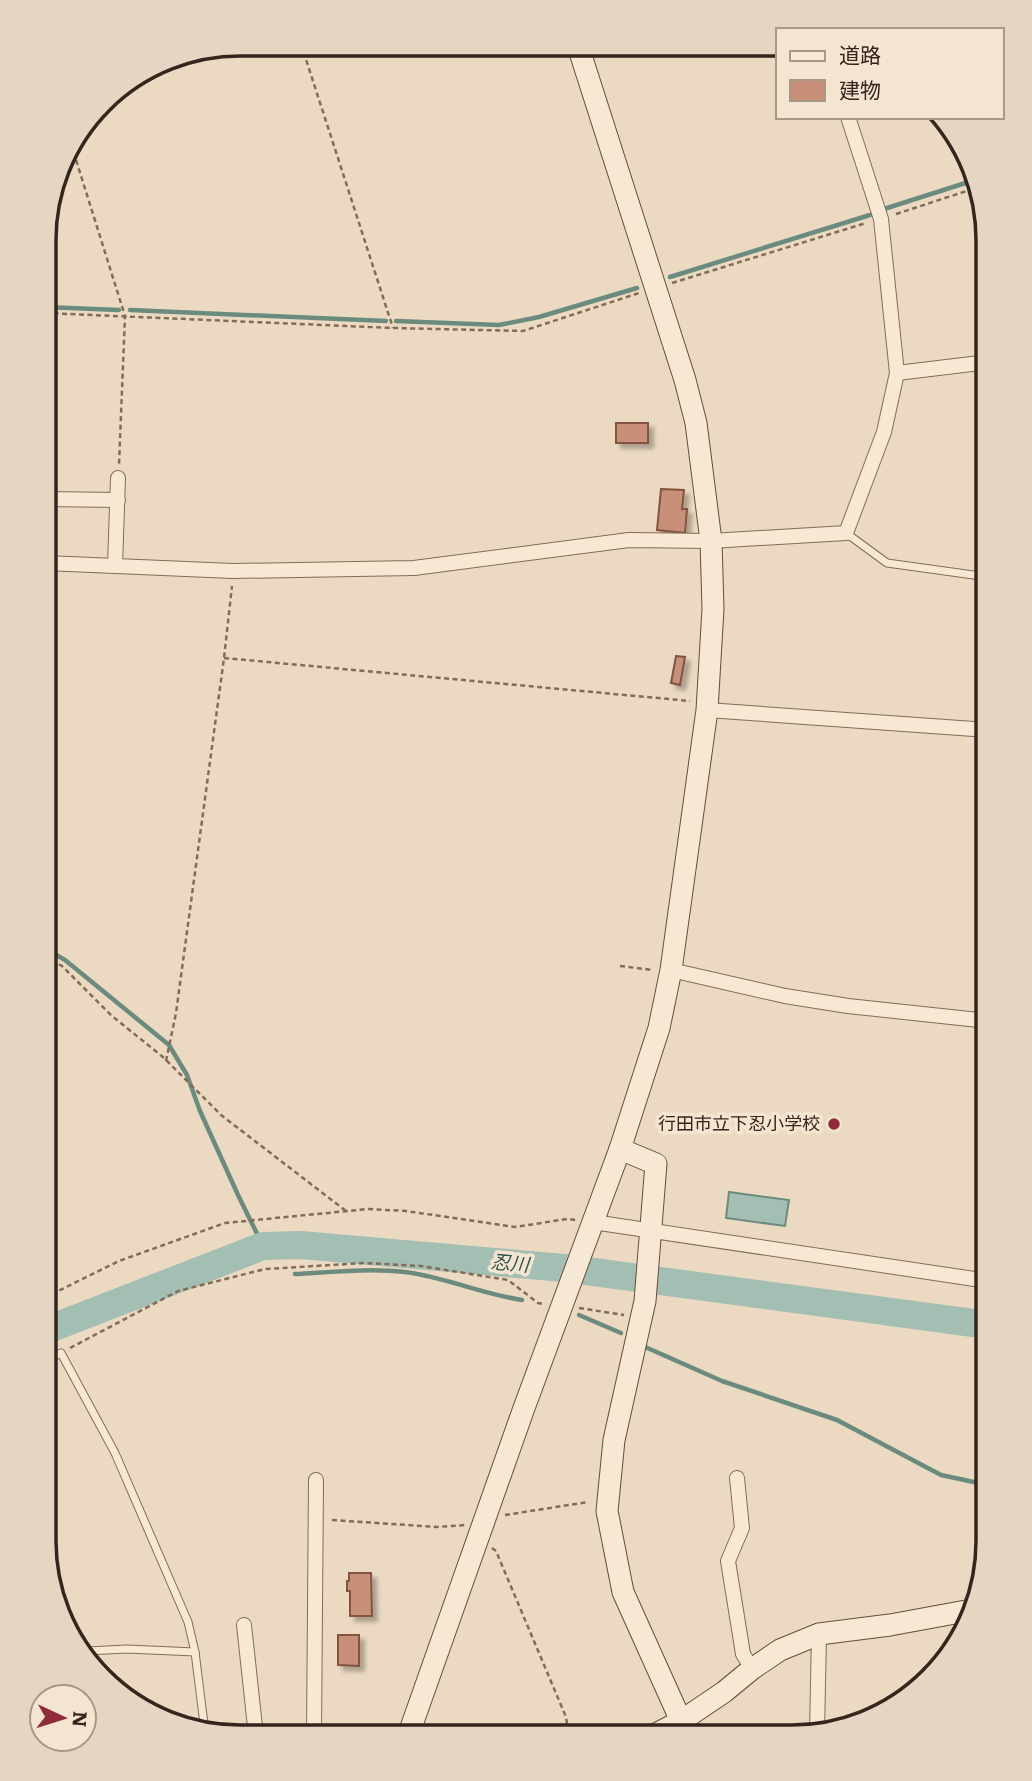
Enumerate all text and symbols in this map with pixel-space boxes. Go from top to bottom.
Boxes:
legend [776,28,1004,119]
text: 道路 [839,38,881,69]
text: 建物 [839,73,881,104]
place label: 行田市立下忍小学校 [658,1109,820,1136]
marker: 行田市立下忍小学校 [826,1116,842,1132]
water label: 忍川 [490,1246,532,1278]
north arrow [28,1683,98,1753]
text: N [66,1710,95,1728]

